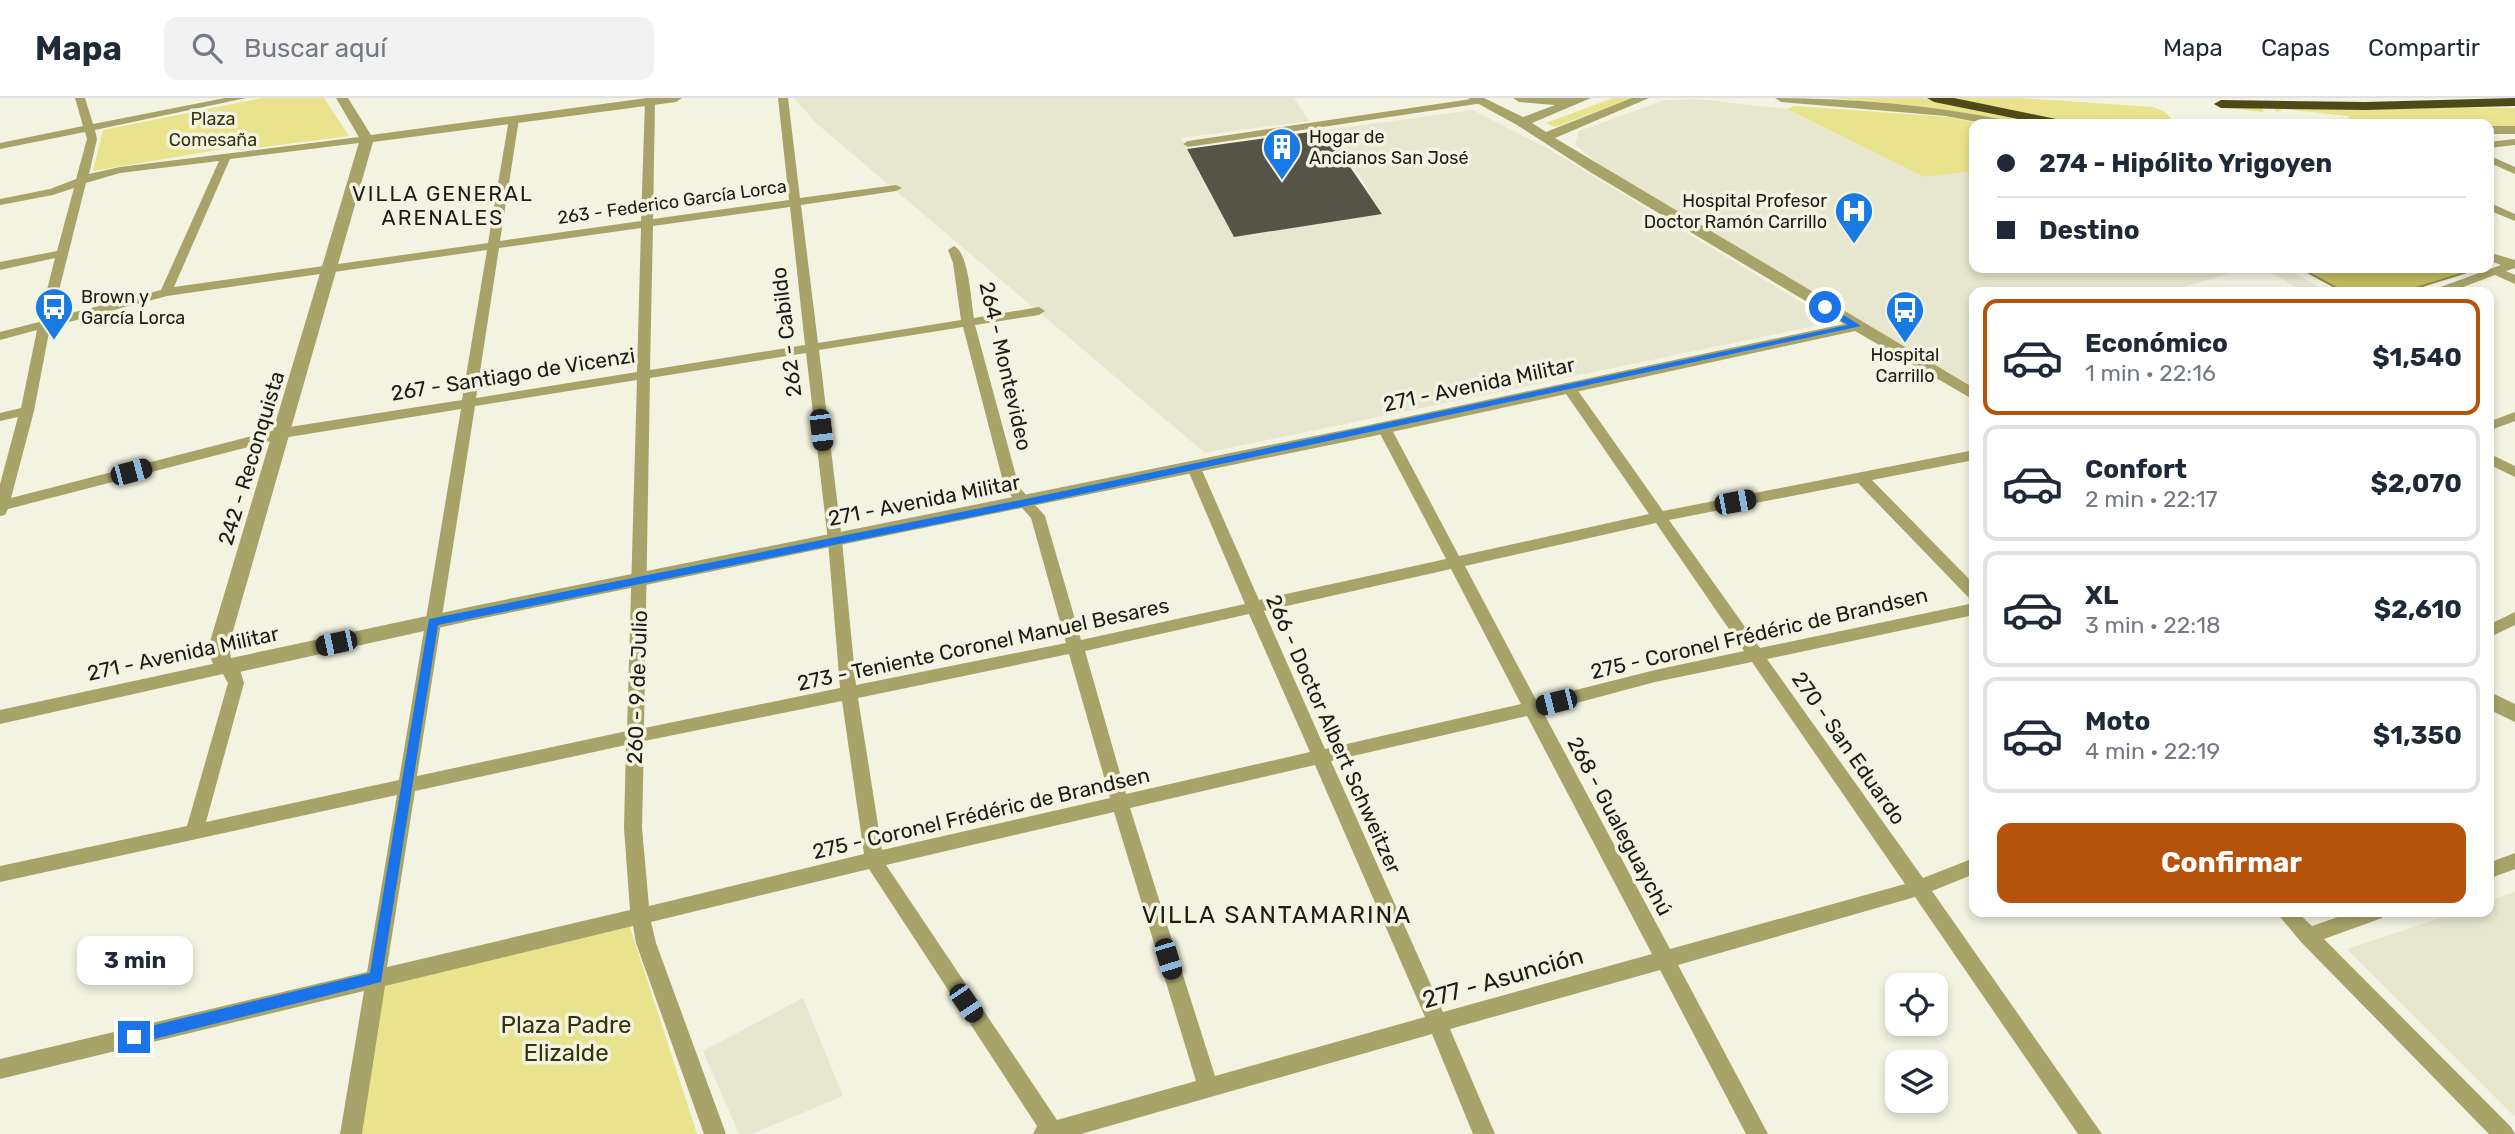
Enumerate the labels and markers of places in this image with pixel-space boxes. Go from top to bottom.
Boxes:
building icon: Hogar de Ancianos San José [1261,126,1303,181]
place label: Hogar de Ancianos San José [1309,126,1468,169]
place label: Hospital Profesor Doctor Ramón Carrillo [1644,190,1827,233]
hospital icon: Hospital Profesor Doctor Ramón Carrillo [1833,190,1875,245]
bus stop icon: Brown y García Lorca [33,286,75,341]
place label: Brown y García Lorca [81,286,185,329]
bus stop icon: Hospital Carrillo [1884,289,1926,344]
place label: Hospital Carrillo [1871,344,1939,387]

